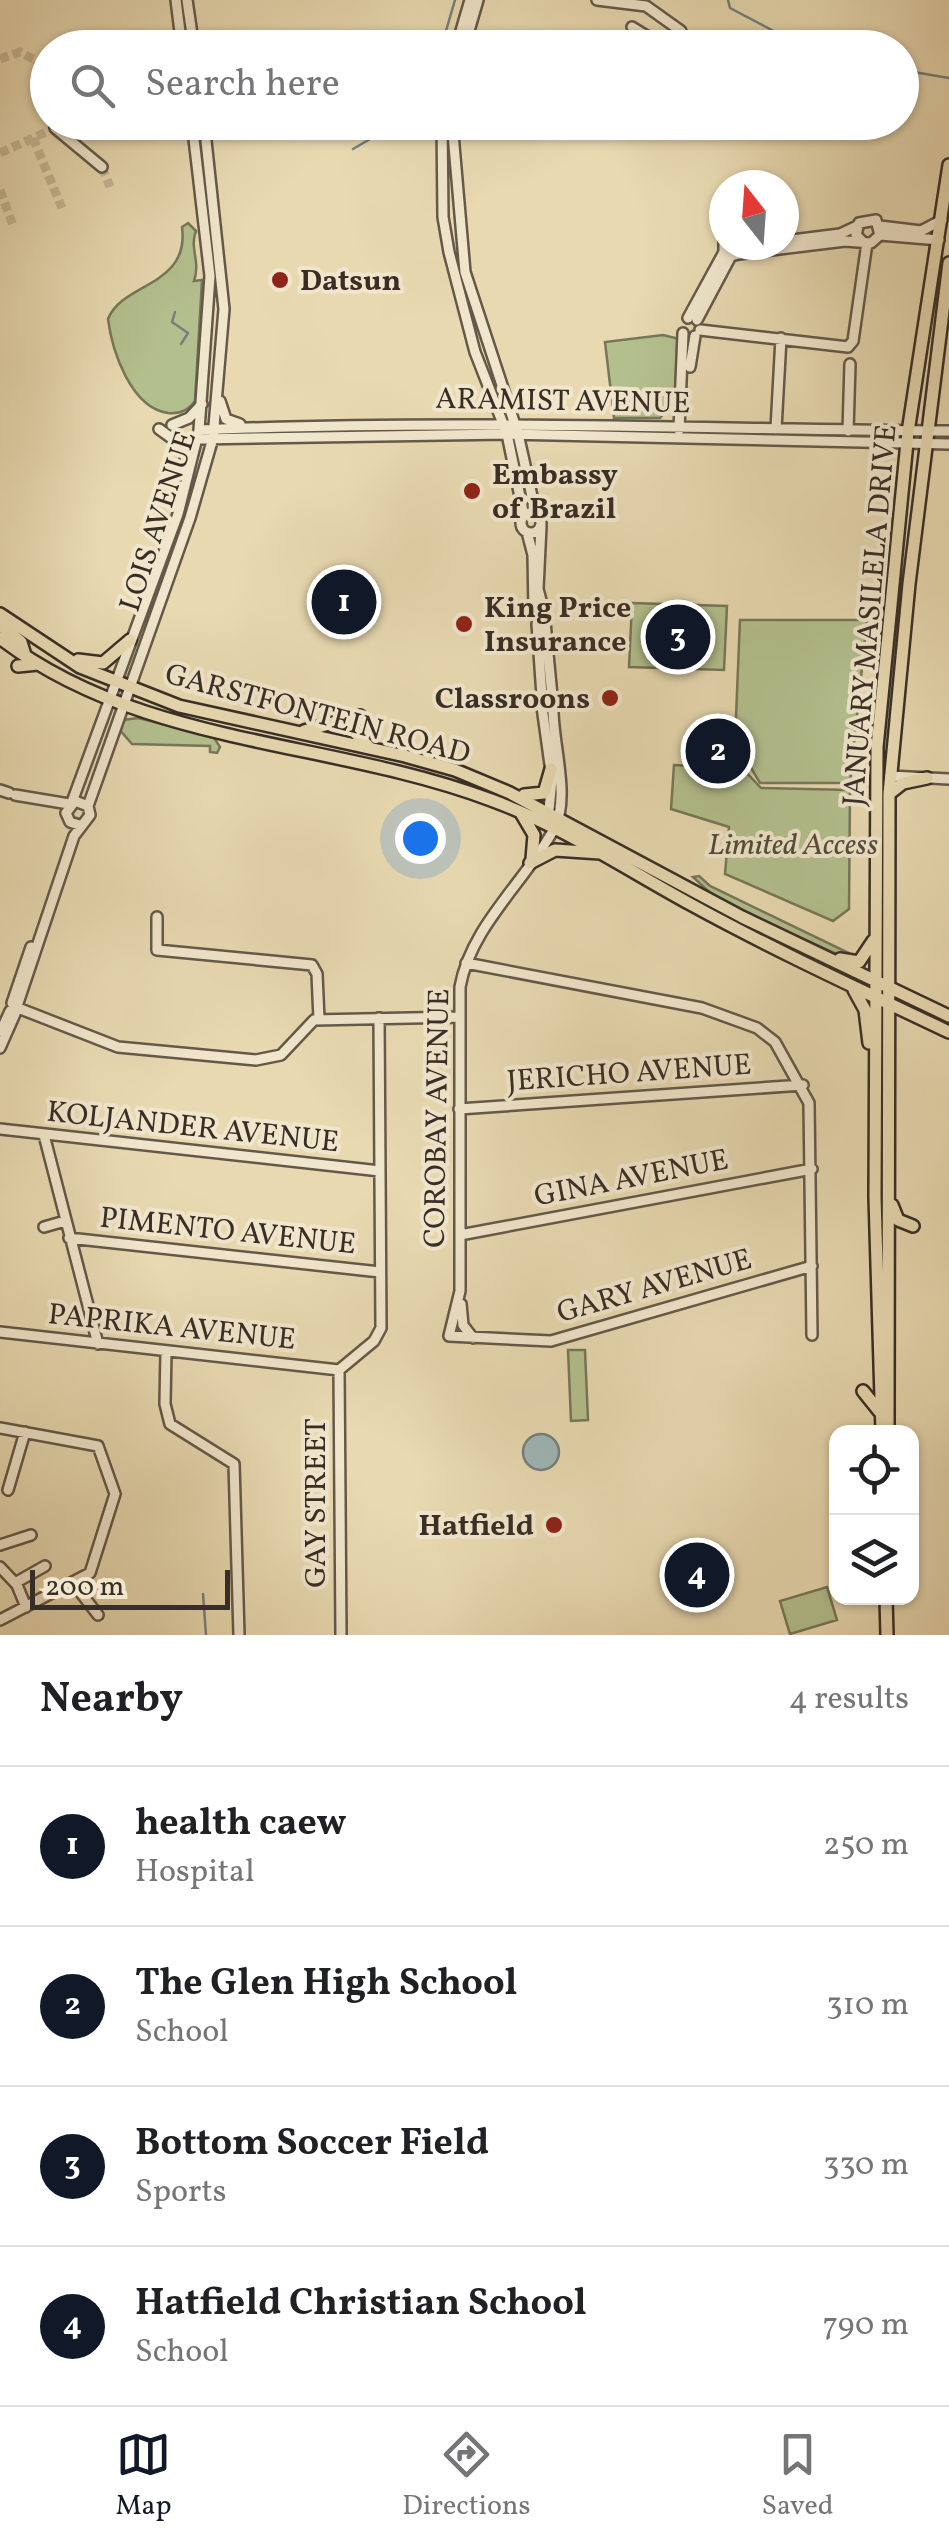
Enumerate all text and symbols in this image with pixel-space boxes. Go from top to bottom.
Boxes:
search box [30,30,919,140]
icon: search [65,58,120,113]
text: Search here [145,59,340,112]
north arrow [709,170,799,260]
place label: Datsun [300,261,401,303]
marker: Datsun [269,269,291,291]
street label: ARAMIST AVENUE [435,379,691,425]
street label: JANUARY MASILELA DRIVE [833,423,909,808]
street label: LOIS AVENUE [110,426,208,617]
place label: Embassy of Brazil [492,455,618,531]
marker: Embassy of Brazil [461,480,483,502]
pin: 1 [312,564,376,640]
place label: King Price Insurance [484,588,631,664]
pin: 3 [646,600,710,674]
marker: King Price Insurance [453,613,475,635]
street label: GARSTFONTEIN ROAD [160,654,475,776]
place label: Classroons [435,679,590,721]
marker: Classroons [599,687,621,709]
pin: 2 [686,714,750,788]
your location [395,813,446,864]
park label: Limited Access [708,825,878,867]
street label: COROBAY AVENUE [415,988,461,1248]
street label: JERICHO AVENUE [506,1045,753,1103]
street label: KOLJANDER AVENUE [45,1092,341,1164]
street label: GINA AVENUE [531,1140,732,1218]
street label: PIMENTO AVENUE [98,1198,358,1266]
street label: GARY AVENUE [552,1239,757,1335]
street label: PAPRIKA AVENUE [46,1294,298,1362]
street label: GAY STREET [296,1418,338,1588]
map controls [829,1425,919,1605]
button: locate [829,1425,919,1515]
place label: Hatfield [419,1506,534,1548]
marker: Hatfield [543,1514,565,1536]
button: layers [829,1515,919,1605]
pin: 4 [664,1538,730,1612]
scale bar [30,1565,230,1610]
text: 200 m [45,1568,124,1607]
text: Nearby [40,1671,183,1730]
text: 4 results [789,1678,909,1722]
text: health caew [135,1798,346,1851]
text: 1 [66,1824,79,1868]
text: 250 m [823,1824,909,1868]
text: Hospital [135,1851,255,1895]
text: The Glen High School [135,1958,518,2011]
text: 2 [64,1984,81,2028]
text: 310 m [826,1984,909,2028]
text: School [135,2011,229,2055]
text: Bottom Soccer Field [135,2118,489,2171]
text: 3 [64,2144,81,2188]
text: 330 m [823,2144,909,2188]
text: Sports [135,2171,226,2215]
text: Hatfield Christian School [135,2278,587,2331]
text: 4 [63,2304,82,2348]
text: 790 m [823,2304,909,2348]
text: School [135,2331,229,2375]
tab: Map [115,2427,171,2526]
tab: Directions [402,2427,531,2526]
tab: Saved [761,2427,834,2526]

